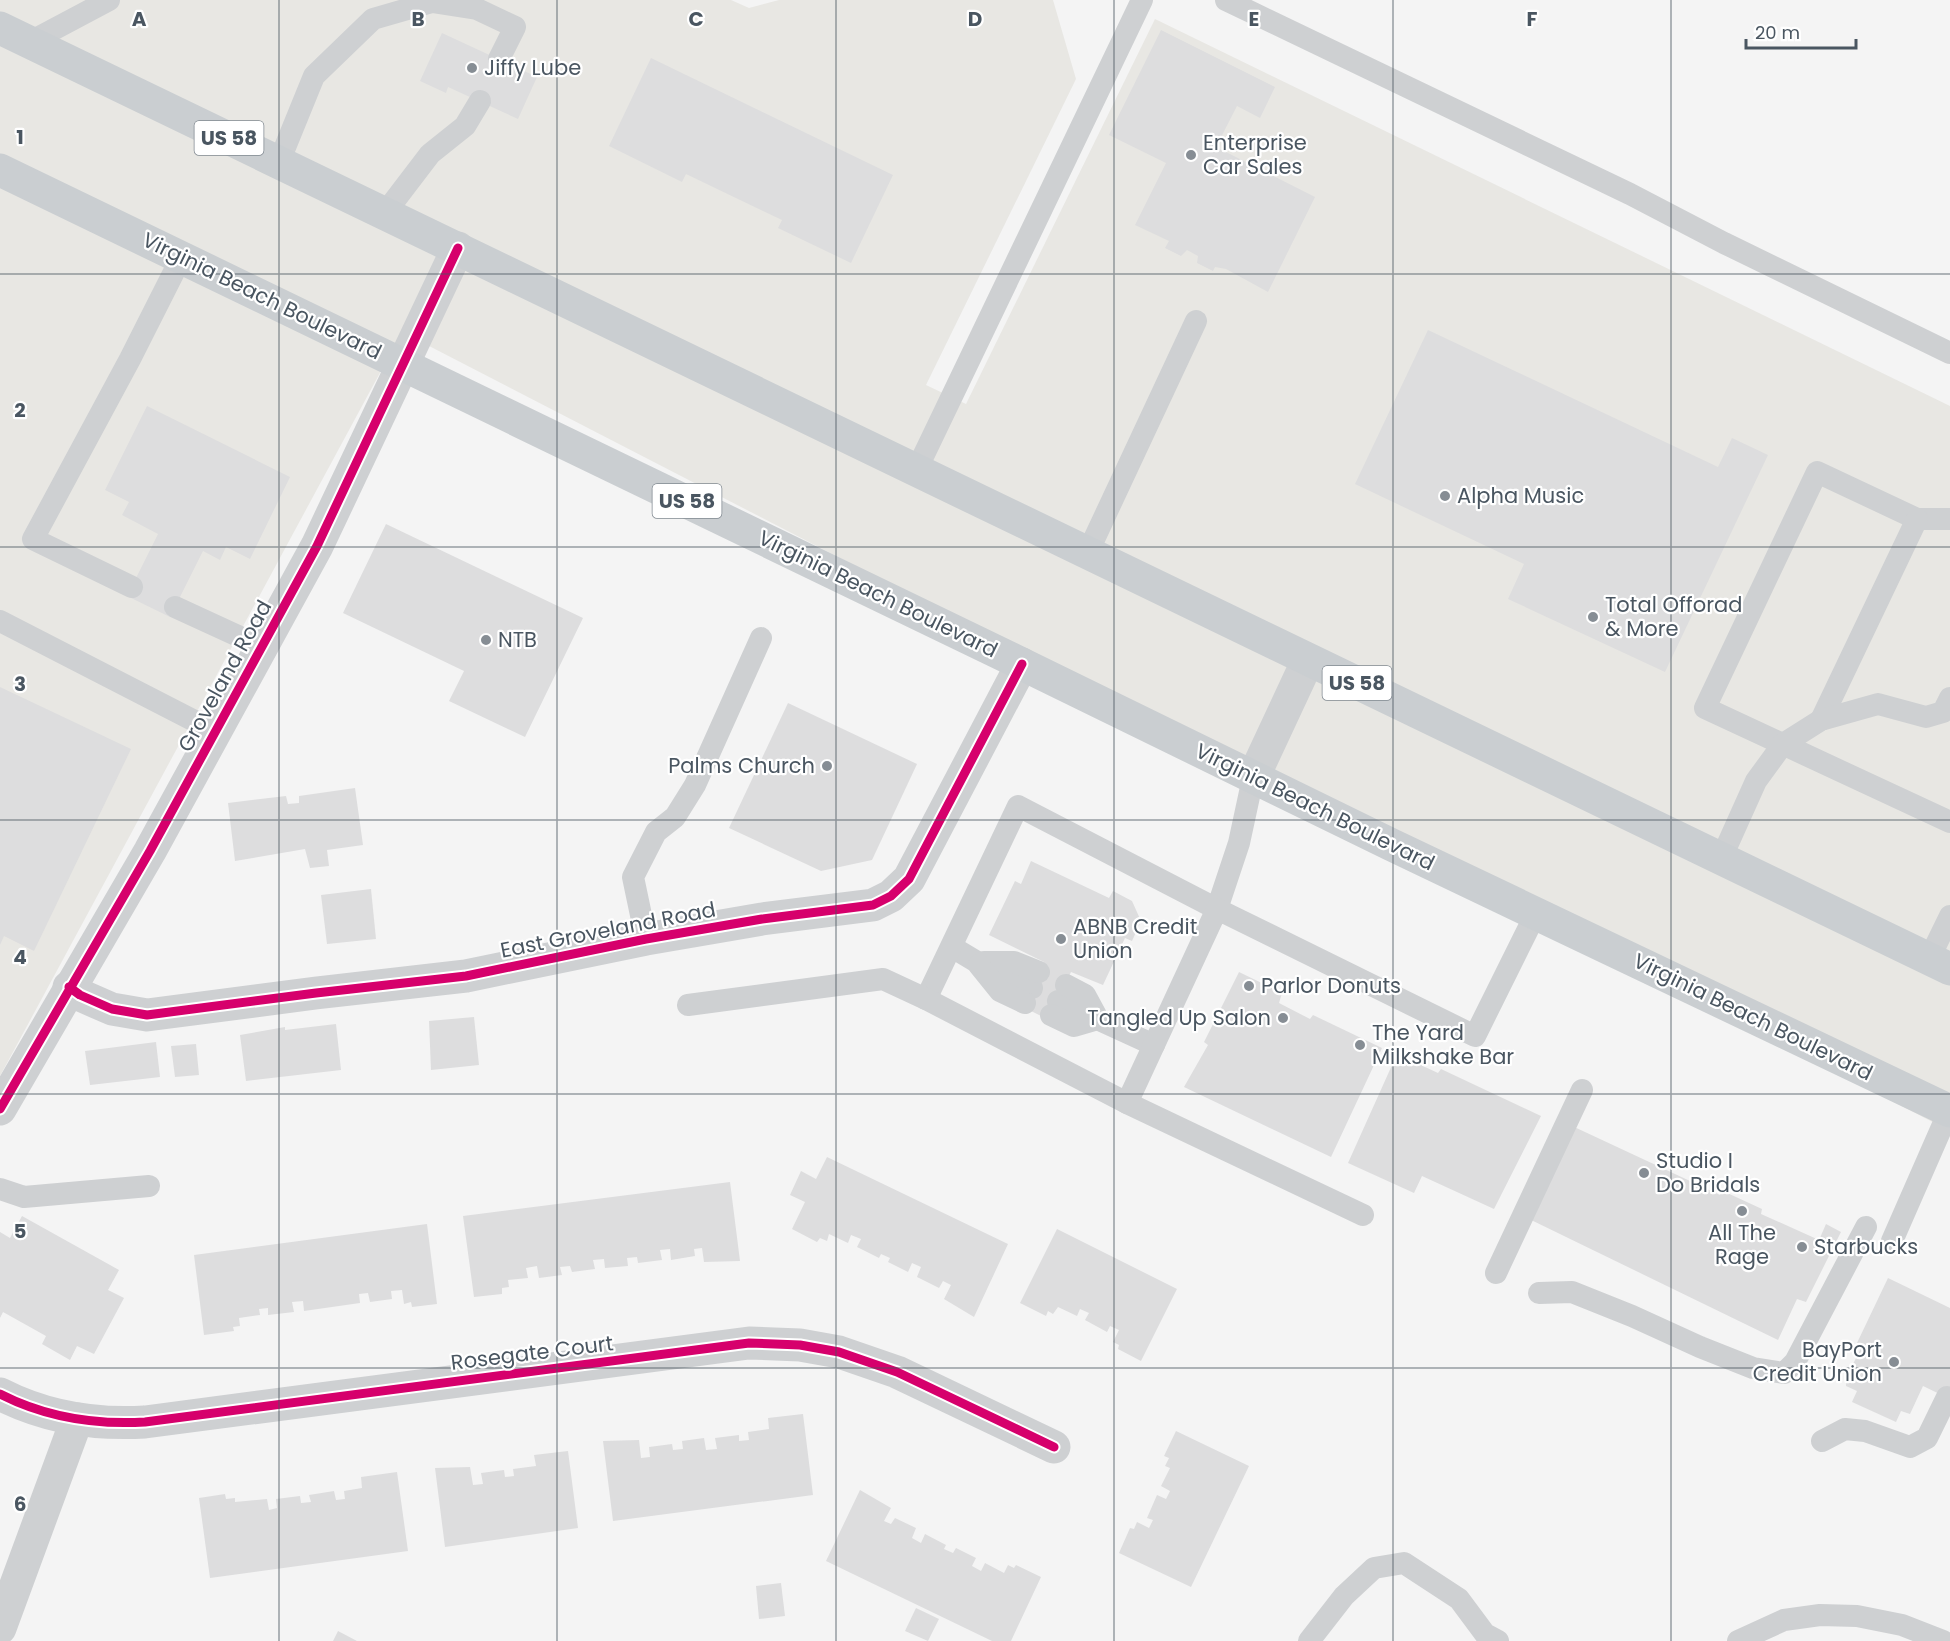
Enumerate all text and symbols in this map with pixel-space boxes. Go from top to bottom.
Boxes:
text: A [132,5,147,33]
text: B [411,5,425,33]
text: C [688,5,704,33]
text: D [968,5,982,33]
text: E [1249,5,1259,33]
text: F [1527,5,1538,33]
scale bar [1746,12,1856,50]
text: 20 m [1755,20,1800,45]
place label: Jiffy Lube [484,53,581,82]
marker: Jiffy Lube [465,61,479,75]
road number: US 58 [194,121,264,155]
text: 1 [16,123,24,151]
place label: Enterprise Car Sales [1203,128,1307,181]
marker: Enterprise Car Sales [1184,148,1198,162]
street label: Virginia Beach Boulevard [138,225,387,366]
text: 2 [14,396,26,424]
place label: Alpha Music [1457,481,1584,510]
road number: US 58 [652,484,722,518]
marker: Alpha Music [1438,489,1452,503]
street label: Virginia Beach Boulevard [754,523,1003,664]
place label: Total Offorad & More [1605,590,1742,643]
street label: Groveland Road [171,595,278,757]
marker: Total Offorad & More [1586,610,1600,624]
place label: NTB [498,625,537,654]
marker: NTB [479,633,493,647]
road number: US 58 [1322,666,1392,700]
text: 3 [14,670,26,698]
street label: Virginia Beach Boulevard [1191,736,1440,877]
place label: Palms Church [668,751,815,780]
marker: Palms Church [820,759,834,773]
street label: East Groveland Road [498,894,718,965]
place label: ABNB Credit Union [1073,912,1197,965]
marker: ABNB Credit Union [1054,932,1068,946]
text: 4 [13,943,27,971]
street label: Virginia Beach Boulevard [1629,946,1878,1087]
place label: Parlor Donuts [1261,971,1401,1000]
marker: Parlor Donuts [1242,979,1256,993]
place label: Tangled Up Salon [1087,1003,1271,1032]
marker: Tangled Up Salon [1276,1011,1290,1025]
place label: The Yard Milkshake Bar [1372,1018,1514,1071]
marker: The Yard Milkshake Bar [1353,1038,1367,1052]
place label: Studio I Do Bridals [1656,1146,1760,1199]
marker: Studio I Do Bridals [1637,1166,1651,1180]
marker: All The Rage [1735,1204,1749,1218]
text: 5 [14,1217,27,1245]
place label: All The Rage [1708,1218,1776,1271]
place label: Starbucks [1814,1232,1918,1261]
marker: Starbucks [1795,1240,1809,1254]
street label: Rosegate Court [449,1328,615,1377]
place label: BayPort Credit Union [1753,1335,1882,1388]
marker: BayPort Credit Union [1887,1355,1901,1369]
text: 6 [14,1490,26,1518]

